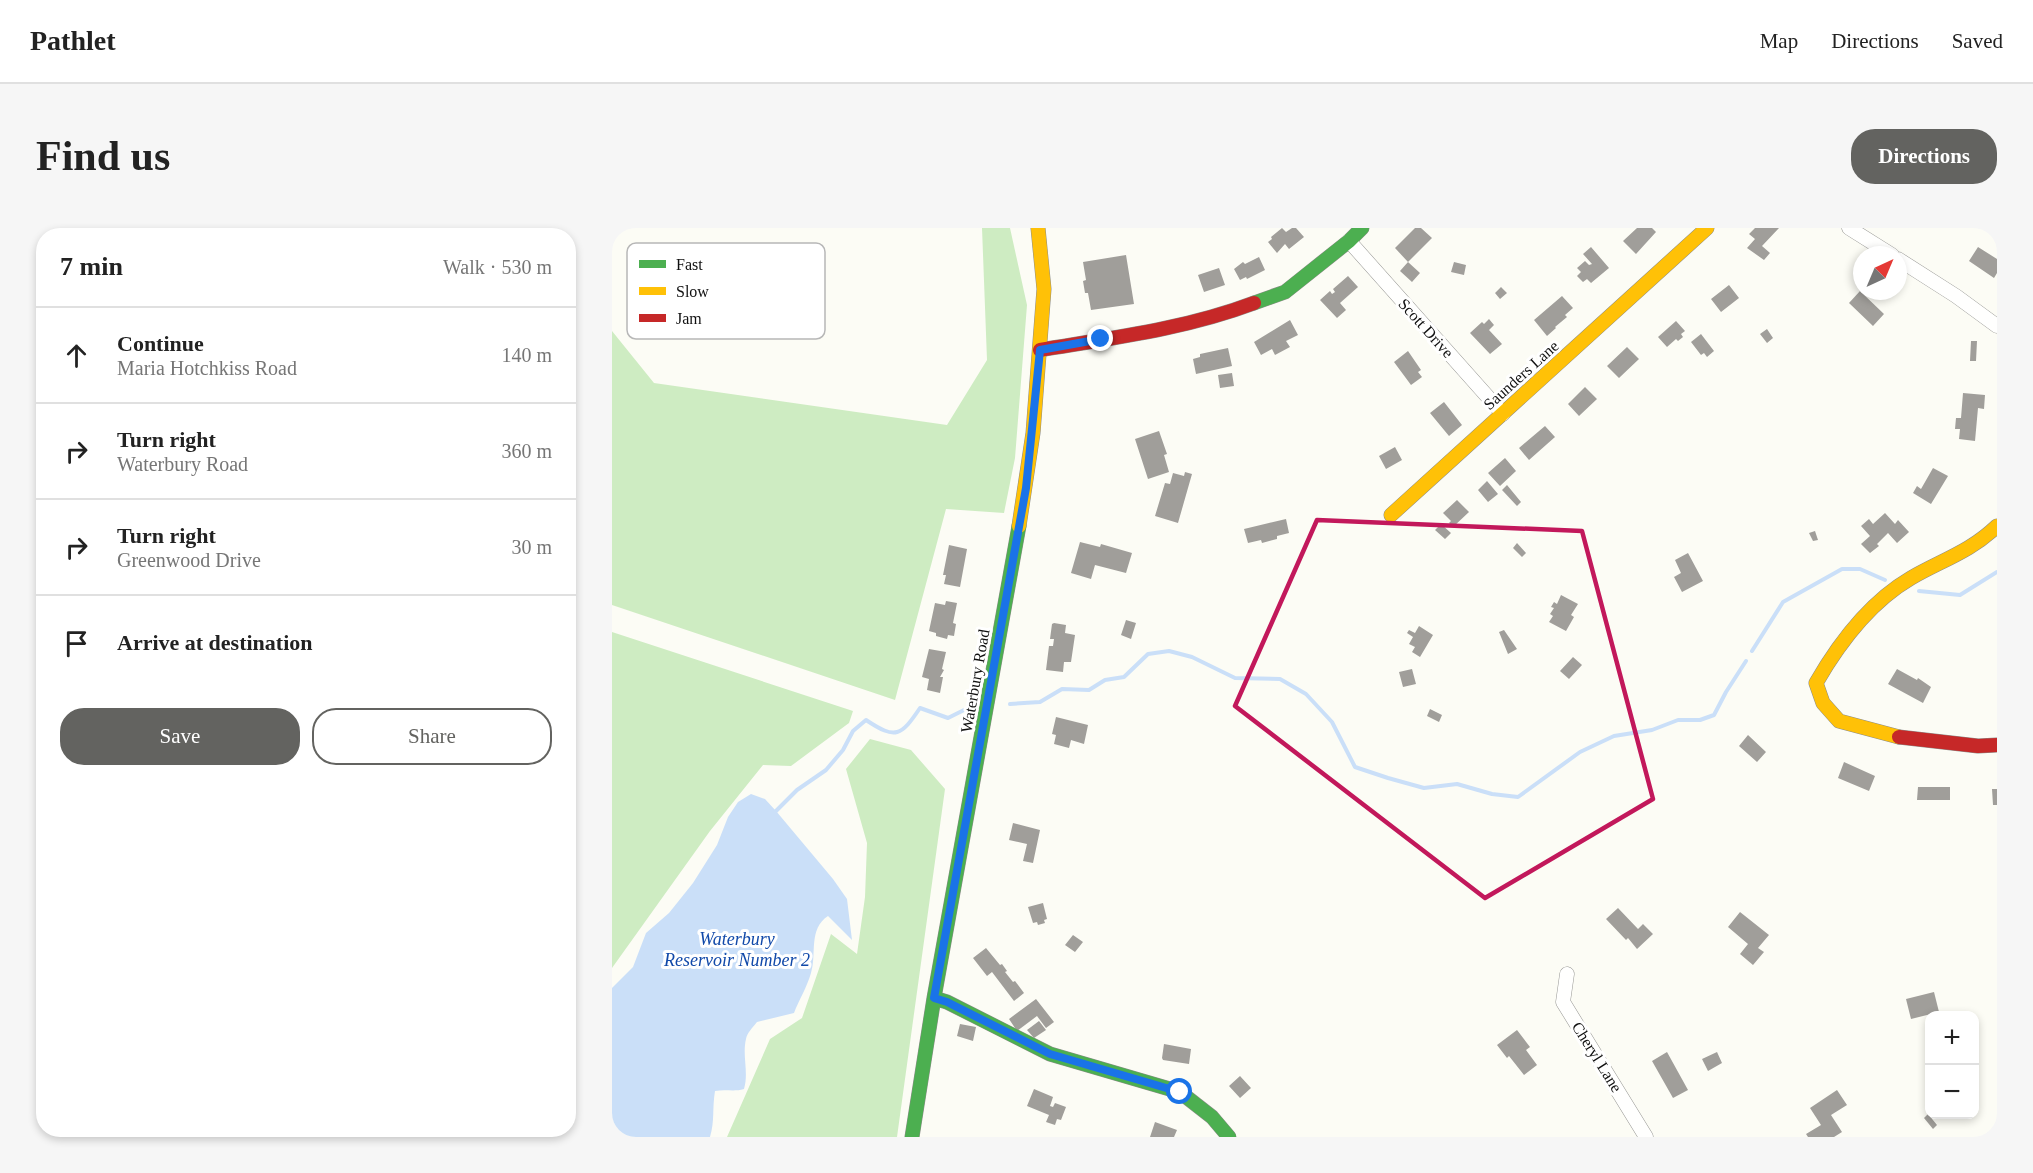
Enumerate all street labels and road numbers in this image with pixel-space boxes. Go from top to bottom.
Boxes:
street label: Scott Drive [1395,295,1457,361]
street label: Saunders Lane [1480,337,1562,413]
street label: Waterbury Road [958,628,993,734]
street label: Cheryl Lane [1568,1019,1625,1096]

